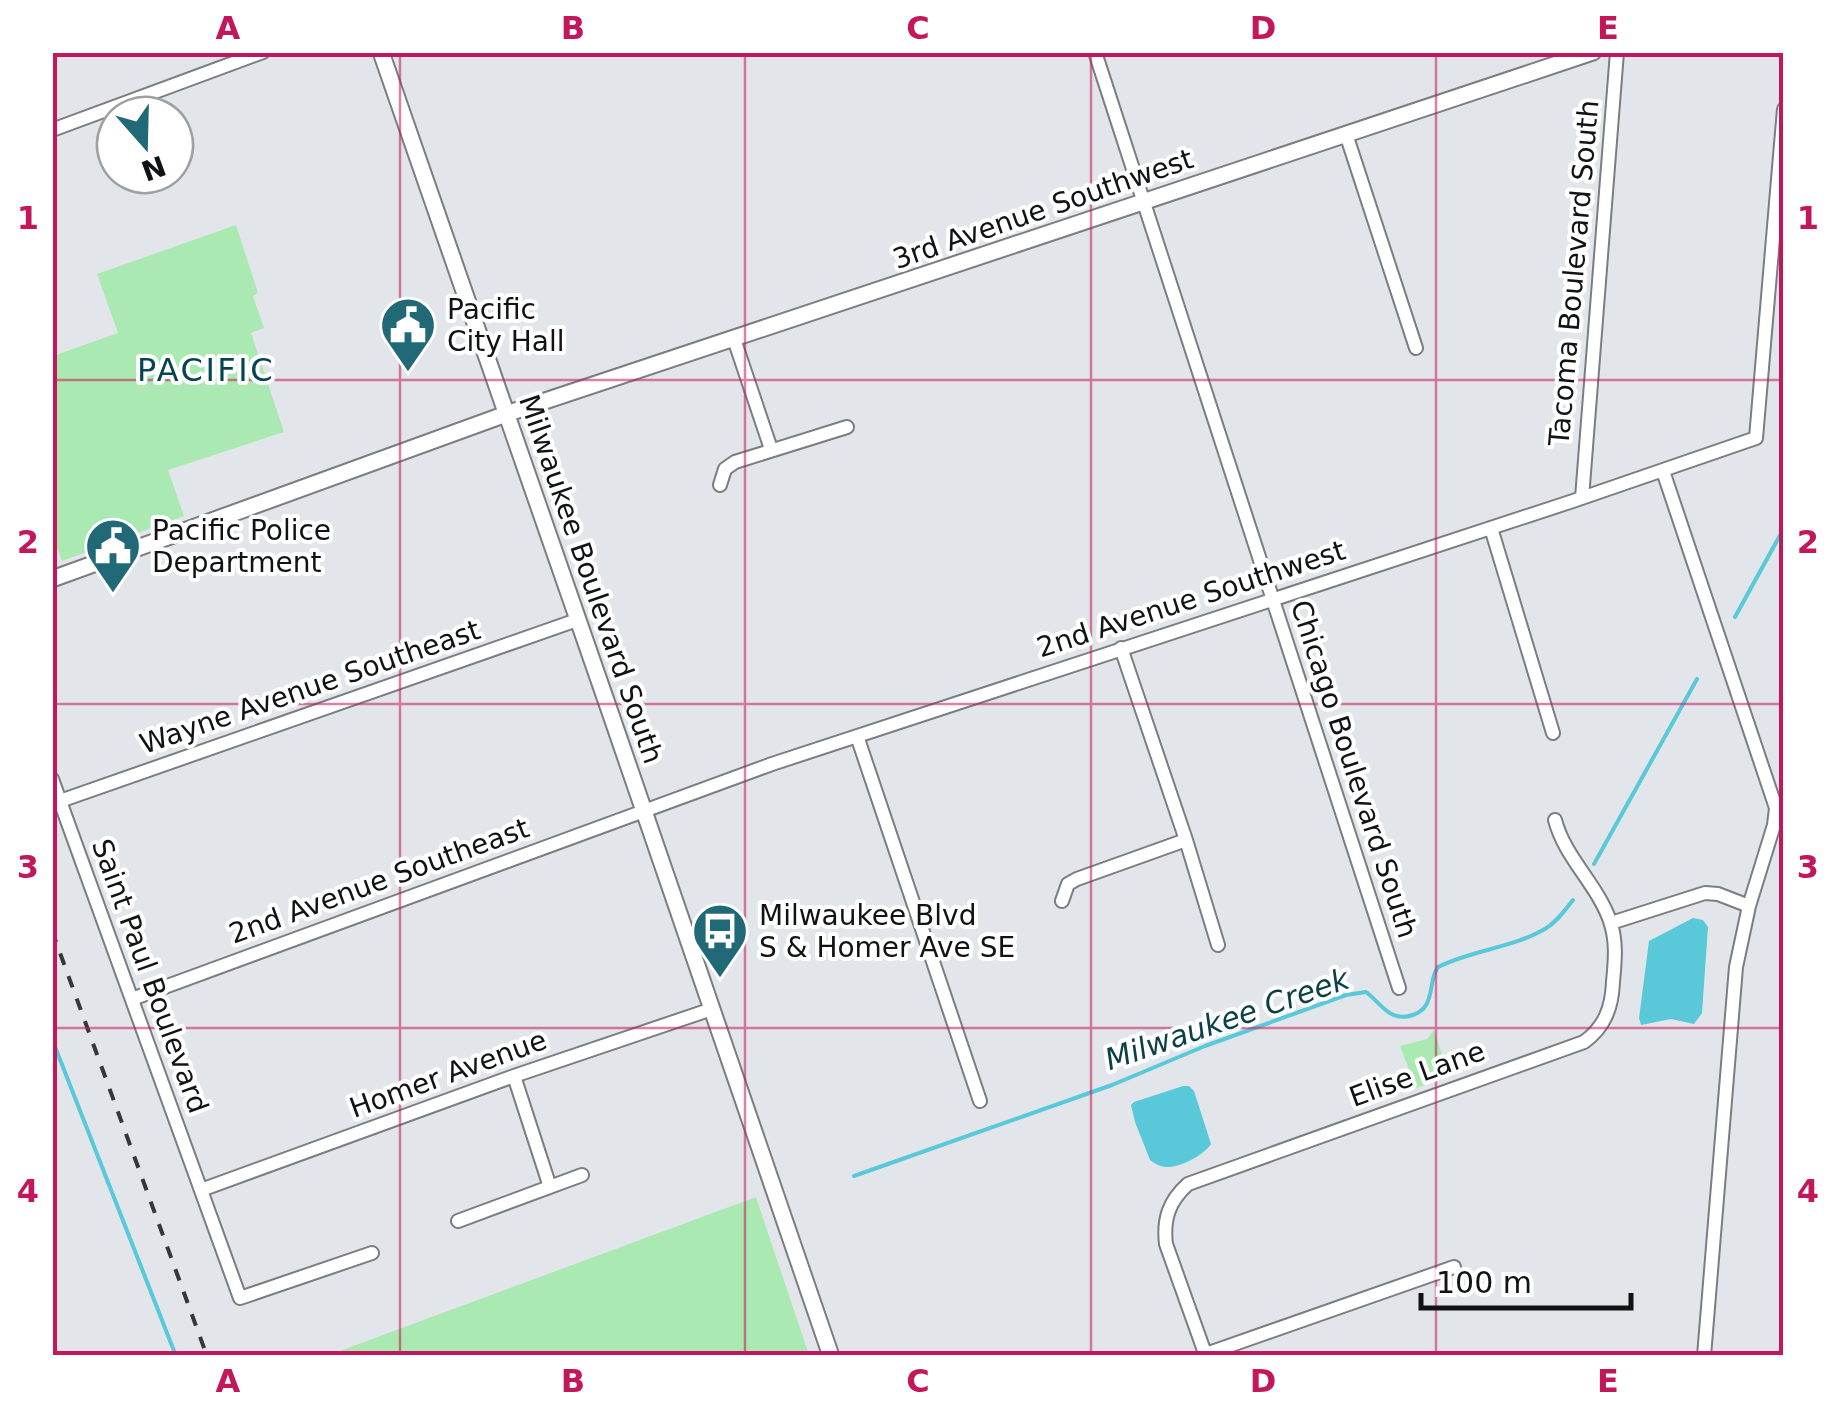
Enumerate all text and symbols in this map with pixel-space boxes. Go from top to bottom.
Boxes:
text: A [216,9,241,47]
text: B [561,9,585,47]
text: C [906,9,930,47]
text: D [1250,9,1276,47]
text: E [1597,9,1619,47]
north arrow [95,95,195,195]
street label: Tacoma Boulevard South [1542,99,1606,448]
street label: 3rd Avenue Southwest [888,142,1198,276]
text: N [137,149,170,188]
text: 1 [17,199,39,237]
text: 1 [1797,199,1819,237]
place label: Pacific City Hall [447,293,565,358]
public building icon: Pacific City Hall [378,295,438,374]
district label: PACIFIC [137,351,275,389]
street label: Milwaukee Boulevard South [512,390,670,768]
place label: Pacific Police Department [152,514,331,579]
public building icon: Pacific Police Department [83,516,143,595]
text: 2 [17,523,39,561]
text: 2 [1797,523,1819,561]
street label: 2nd Avenue Southwest [1033,534,1349,664]
street label: Chicago Boulevard South [1284,596,1424,942]
street label: Wayne Avenue Southeast [135,613,485,761]
street label: 2nd Avenue Southeast [225,811,533,951]
street label: Saint Paul Boulevard [85,834,215,1118]
text: 3 [17,848,39,886]
text: 3 [1797,848,1819,886]
place label: Milwaukee Blvd S & Homer Ave SE [759,899,1015,964]
bus stop icon: Milwaukee Blvd S & Homer Ave SE [690,901,750,980]
water label: Milwaukee Creek [1100,960,1355,1077]
street label: Homer Avenue [345,1023,551,1125]
street label: Elise Lane [1345,1034,1489,1114]
text: 4 [17,1172,39,1210]
text: 4 [1797,1172,1819,1210]
scale bar [1421,1248,1631,1310]
text: 100 m [1436,1265,1532,1300]
text: A [216,1362,241,1400]
text: B [561,1362,585,1400]
text: C [906,1362,930,1400]
text: D [1250,1362,1276,1400]
text: E [1597,1362,1619,1400]

